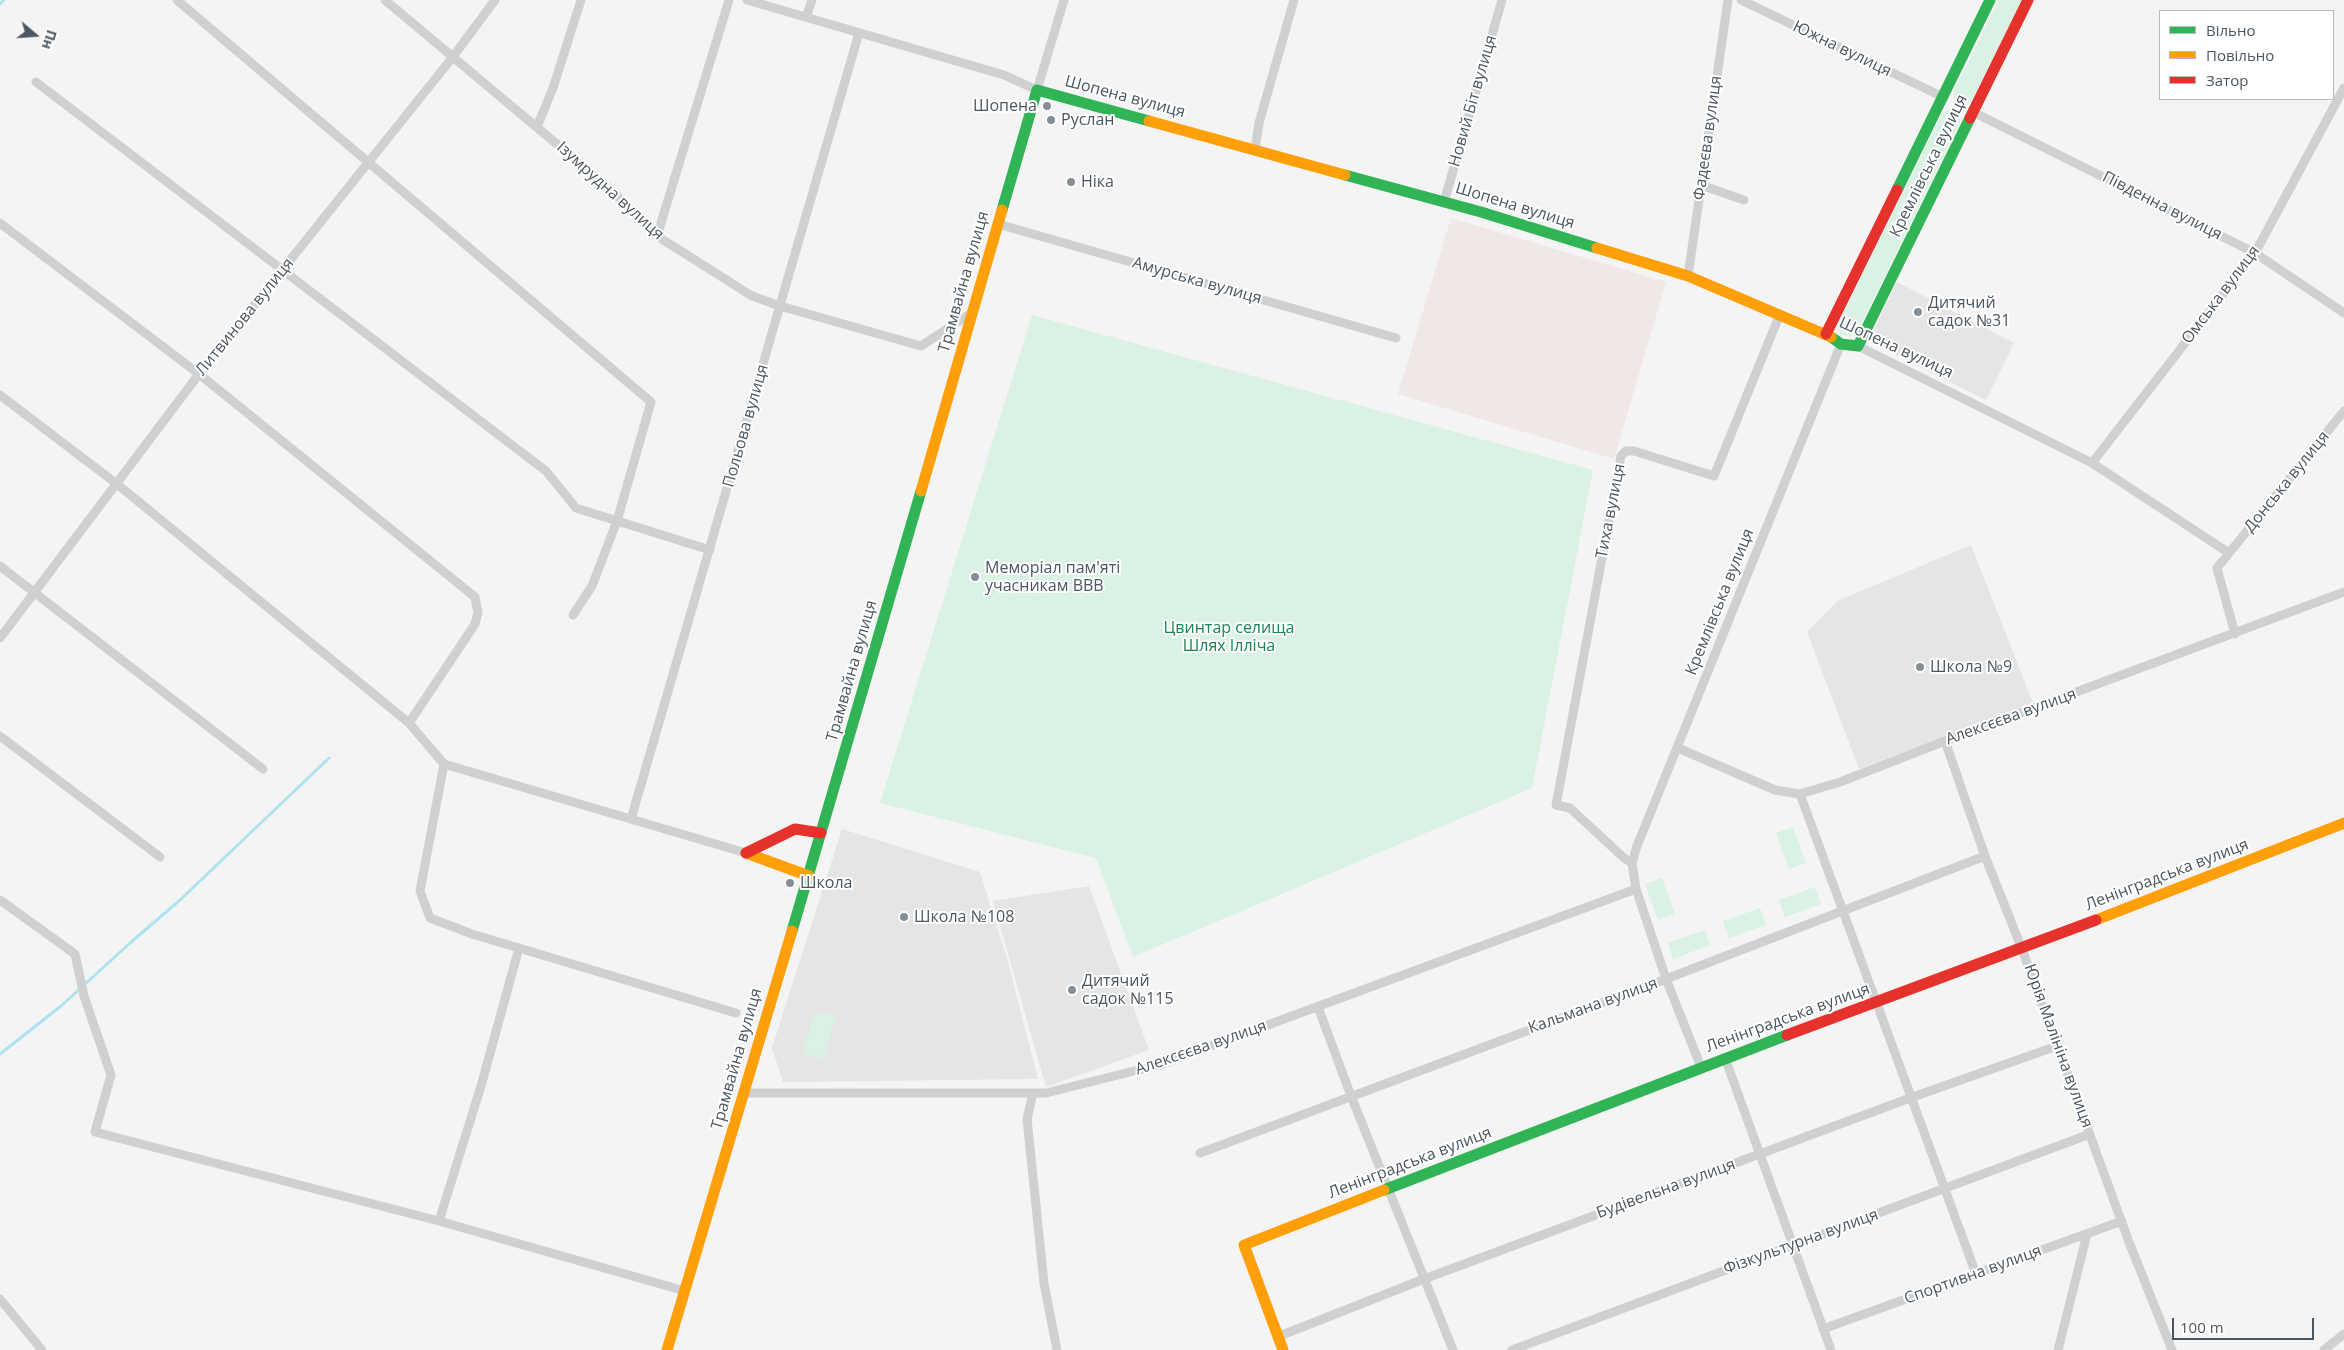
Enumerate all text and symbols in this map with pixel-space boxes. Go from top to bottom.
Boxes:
north arrow [10,10,60,60]
legend [2159,10,2334,100]
street label: Южна вулиця [1790,17,1894,81]
text: Вільно [2206,20,2255,40]
text: Пн [38,27,62,52]
street label: Новий Біт вулиця [1445,33,1501,169]
text: Повільно [2206,45,2274,65]
text: Затор [2206,70,2248,90]
street label: Шопена вулиця [1063,72,1187,122]
street label: Фадеєва вулиця [1690,75,1726,201]
street label: Кремлівська вулиця [1886,91,1972,241]
place label: Шопена [973,96,1037,116]
marker: Шопена [1041,100,1053,112]
place label: Руслан [1061,110,1114,130]
marker: Руслан [1045,114,1057,126]
street label: Ізумрудна вулиця [552,138,668,244]
street label: Південна вулиця [2099,168,2225,244]
place label: Ніка [1081,172,1114,192]
marker: Ніка [1065,176,1077,188]
street label: Шопена вулиця [1453,179,1577,233]
street label: Трамвайна вулиця [935,209,993,355]
street label: Омська вулиця [2178,242,2264,348]
street label: Амурська вулиця [1130,253,1264,309]
street label: Литвинова вулиця [192,254,298,380]
place label: Дитячий садок №31 [1928,293,2010,331]
marker: Дитячий садок №31 [1912,306,1924,318]
street label: Шопена вулиця [1836,313,1956,383]
street label: Польова вулиця [719,362,773,490]
street label: Донська вулиця [2240,428,2334,536]
street label: Тиха вулиця [1592,462,1630,560]
street label: Кремлівська вулиця [1682,526,1758,678]
place label: Меморіал пам'яті учасникам ВВВ [985,558,1120,596]
marker: Меморіал пам'яті учасникам ВВВ [969,571,981,583]
street label: Трамвайна вулиця [823,598,881,744]
park label: Цвинтар селища Шлях Ілліча [1164,618,1294,656]
place label: Школа №9 [1930,657,2012,677]
marker: Школа №9 [1914,661,1926,673]
street label: Алексєєва вулиця [1943,684,2079,750]
street label: Ленінградська вулиця [2083,835,2251,915]
place label: Школа [800,873,852,893]
marker: Школа [784,877,796,889]
place label: Школа №108 [914,907,1014,927]
marker: Школа №108 [898,911,910,923]
street label: Юрія Малініна вулиця [2019,962,2097,1130]
place label: Дитячий садок №115 [1082,971,1174,1009]
street label: Кальмана вулиця [1526,974,1660,1038]
street label: Ленінградська вулиця [1703,979,1873,1057]
marker: Дитячий садок №115 [1066,984,1078,996]
street label: Трамвайна вулиця [708,986,766,1132]
street label: Алексєєва вулиця [1133,1017,1269,1079]
street label: Ленінградська вулиця [1326,1123,1494,1203]
street label: Будівельна вулиця [1594,1155,1738,1223]
street label: Фiзкультурна вулиця [1721,1205,1881,1279]
street label: Спортивна вулиця [1902,1241,2044,1309]
scale bar [2174,1308,2316,1340]
text: 100 m [2180,1317,2224,1337]

